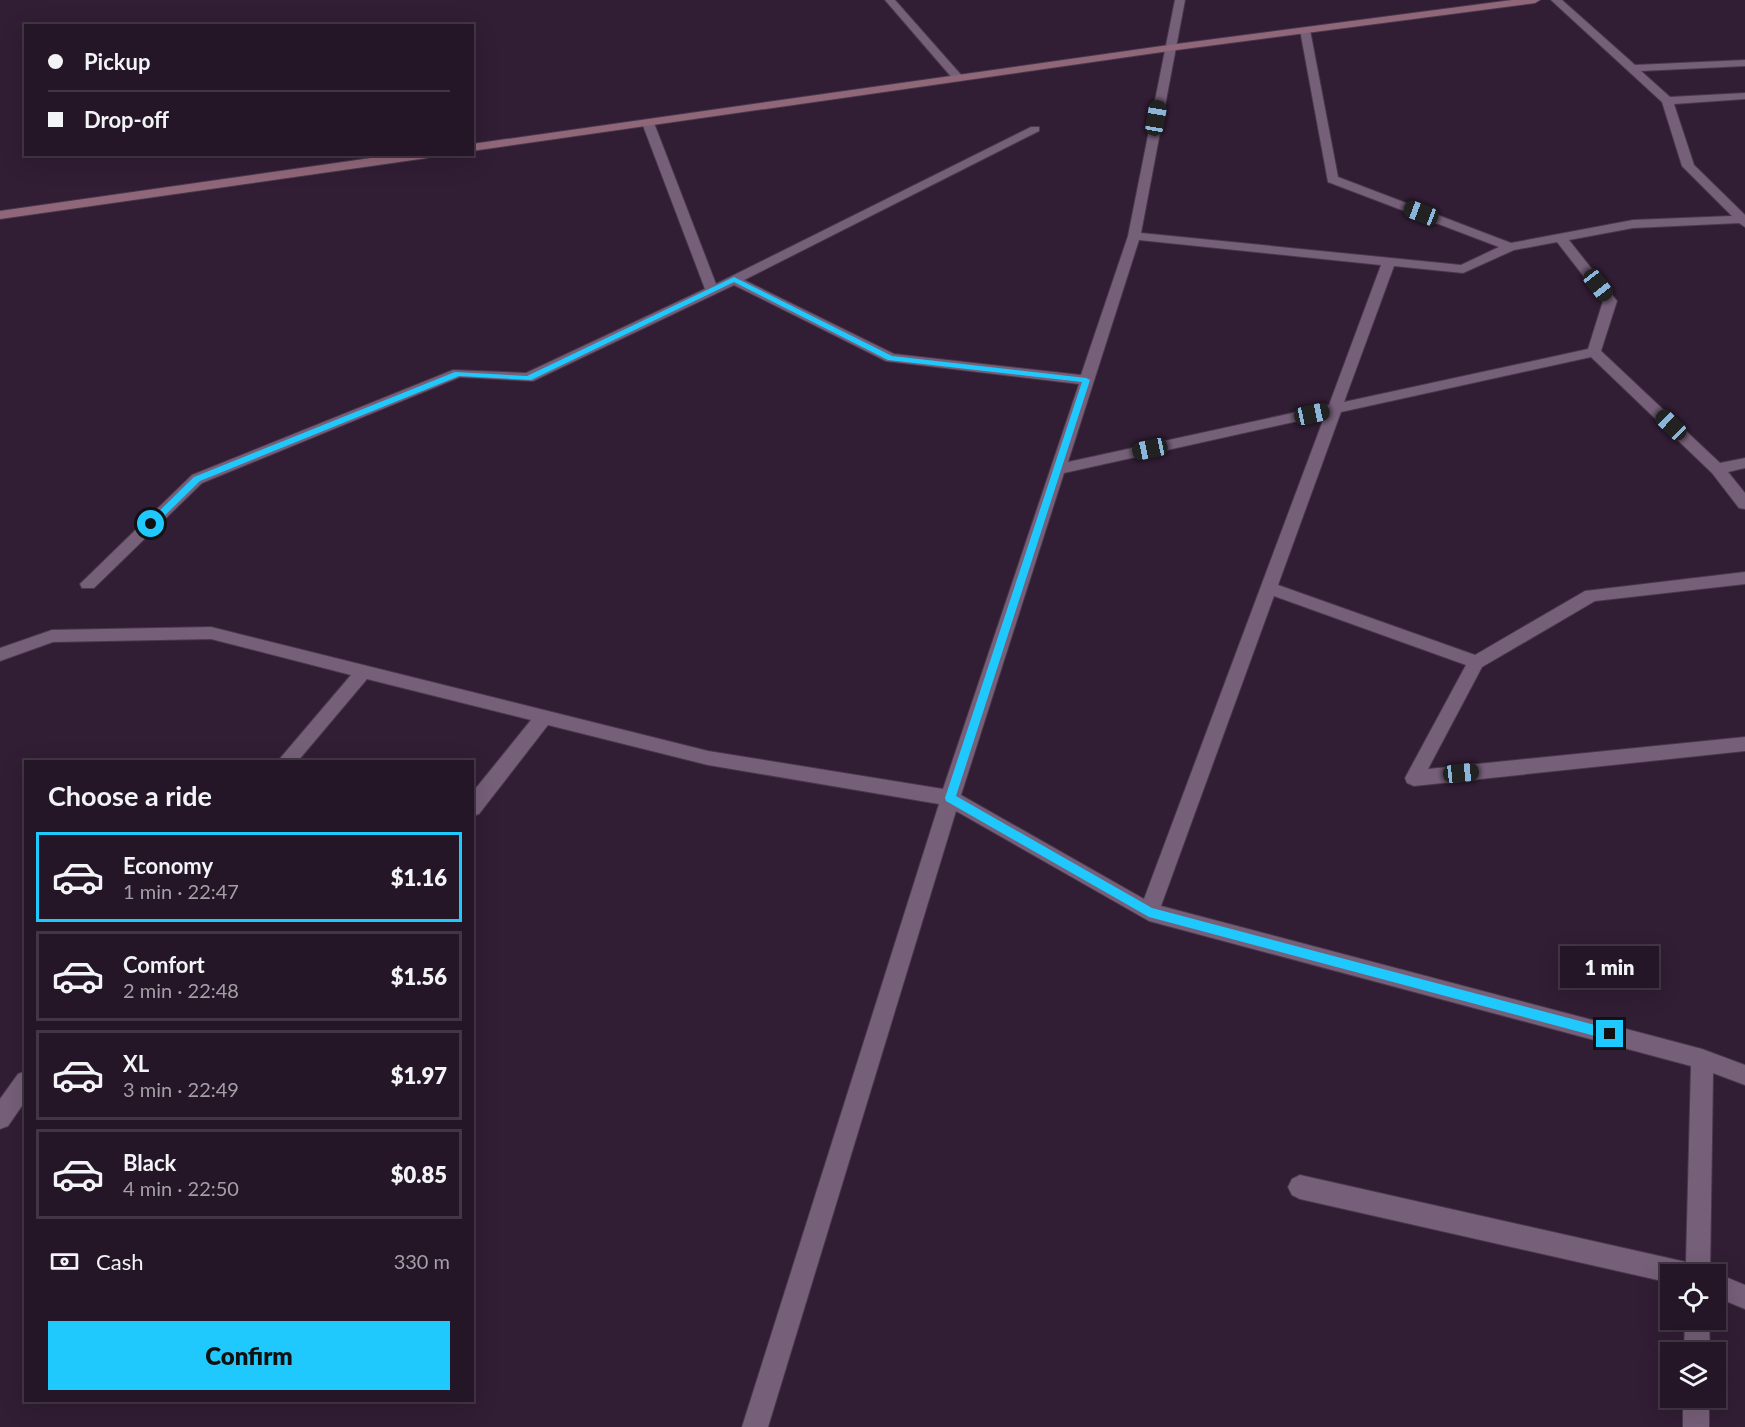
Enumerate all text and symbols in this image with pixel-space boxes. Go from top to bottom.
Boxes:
text: Pickup [84,48,150,75]
car [1144,99,1168,137]
text: Drop-off [84,106,169,133]
car [1401,198,1441,228]
car [1580,265,1616,305]
car [1293,401,1331,427]
car [1652,406,1690,444]
car [1131,436,1169,462]
route start [137,510,164,537]
car [1442,762,1480,784]
text: Choose a ride [48,779,212,812]
icon: car [51,850,105,904]
text: Economy [123,852,213,879]
text: $1.16 [391,864,447,891]
text: 1 min · 22:47 [123,879,239,903]
callout: 1 min [1560,947,1660,989]
icon: car [51,949,105,1003]
text: Comfort [123,951,205,978]
text: 1 min [1585,955,1634,979]
text: $1.56 [391,963,447,990]
text: 2 min · 22:48 [123,978,239,1002]
route end [1596,1020,1623,1047]
icon: car [51,1048,105,1102]
text: XL [123,1050,149,1077]
text: $1.97 [391,1062,447,1089]
text: 3 min · 22:49 [123,1077,239,1101]
icon: car [51,1147,105,1201]
text: Black [123,1149,176,1176]
text: $0.85 [391,1161,447,1188]
text: 4 min · 22:50 [123,1176,239,1200]
icon: cash [48,1245,81,1278]
text: Cash [96,1248,143,1275]
text: 330 m [394,1249,450,1273]
map controls [1660,1264,1726,1408]
button: locate [1660,1264,1726,1330]
button: Confirm [48,1321,450,1390]
button: layers [1660,1342,1726,1408]

